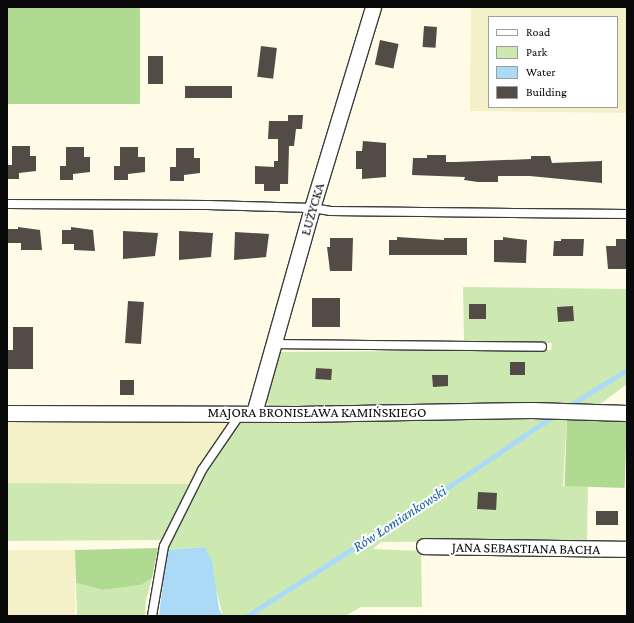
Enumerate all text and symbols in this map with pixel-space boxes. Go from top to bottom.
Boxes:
legend [488,16,618,108]
text: Road [526,25,550,39]
text: Park [526,45,547,59]
text: Water [526,65,555,79]
text: Building [526,85,567,99]
street label: ŁUŻYCKA [296,181,328,237]
street label: MAJORA BRONISŁAWA KAMIŃSKIEGO [208,404,426,420]
water label: Rów Łomiankowski [350,482,450,556]
street label: JANA SEBASTIANA BACHA [452,538,600,558]

